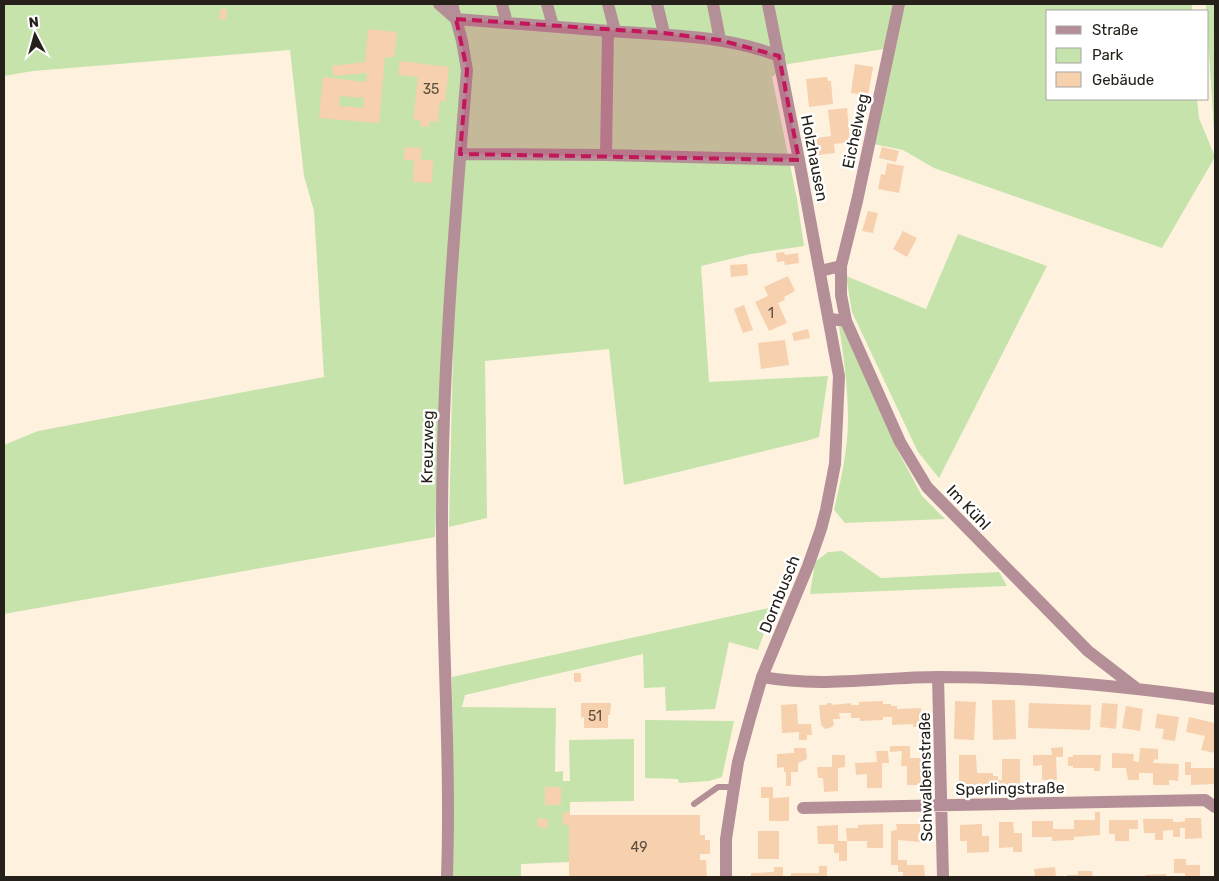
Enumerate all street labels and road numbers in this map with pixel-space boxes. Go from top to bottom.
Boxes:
street label: Eichelweg [838,92,873,170]
street label: Holzhausen [797,113,832,203]
street label: Kreuzweg [417,410,438,484]
street label: Im Kühl [943,481,995,534]
street label: Dornbusch [755,553,804,636]
street label: Schwalbenstraße [915,712,936,842]
street label: Sperlingstraße [955,778,1065,799]

